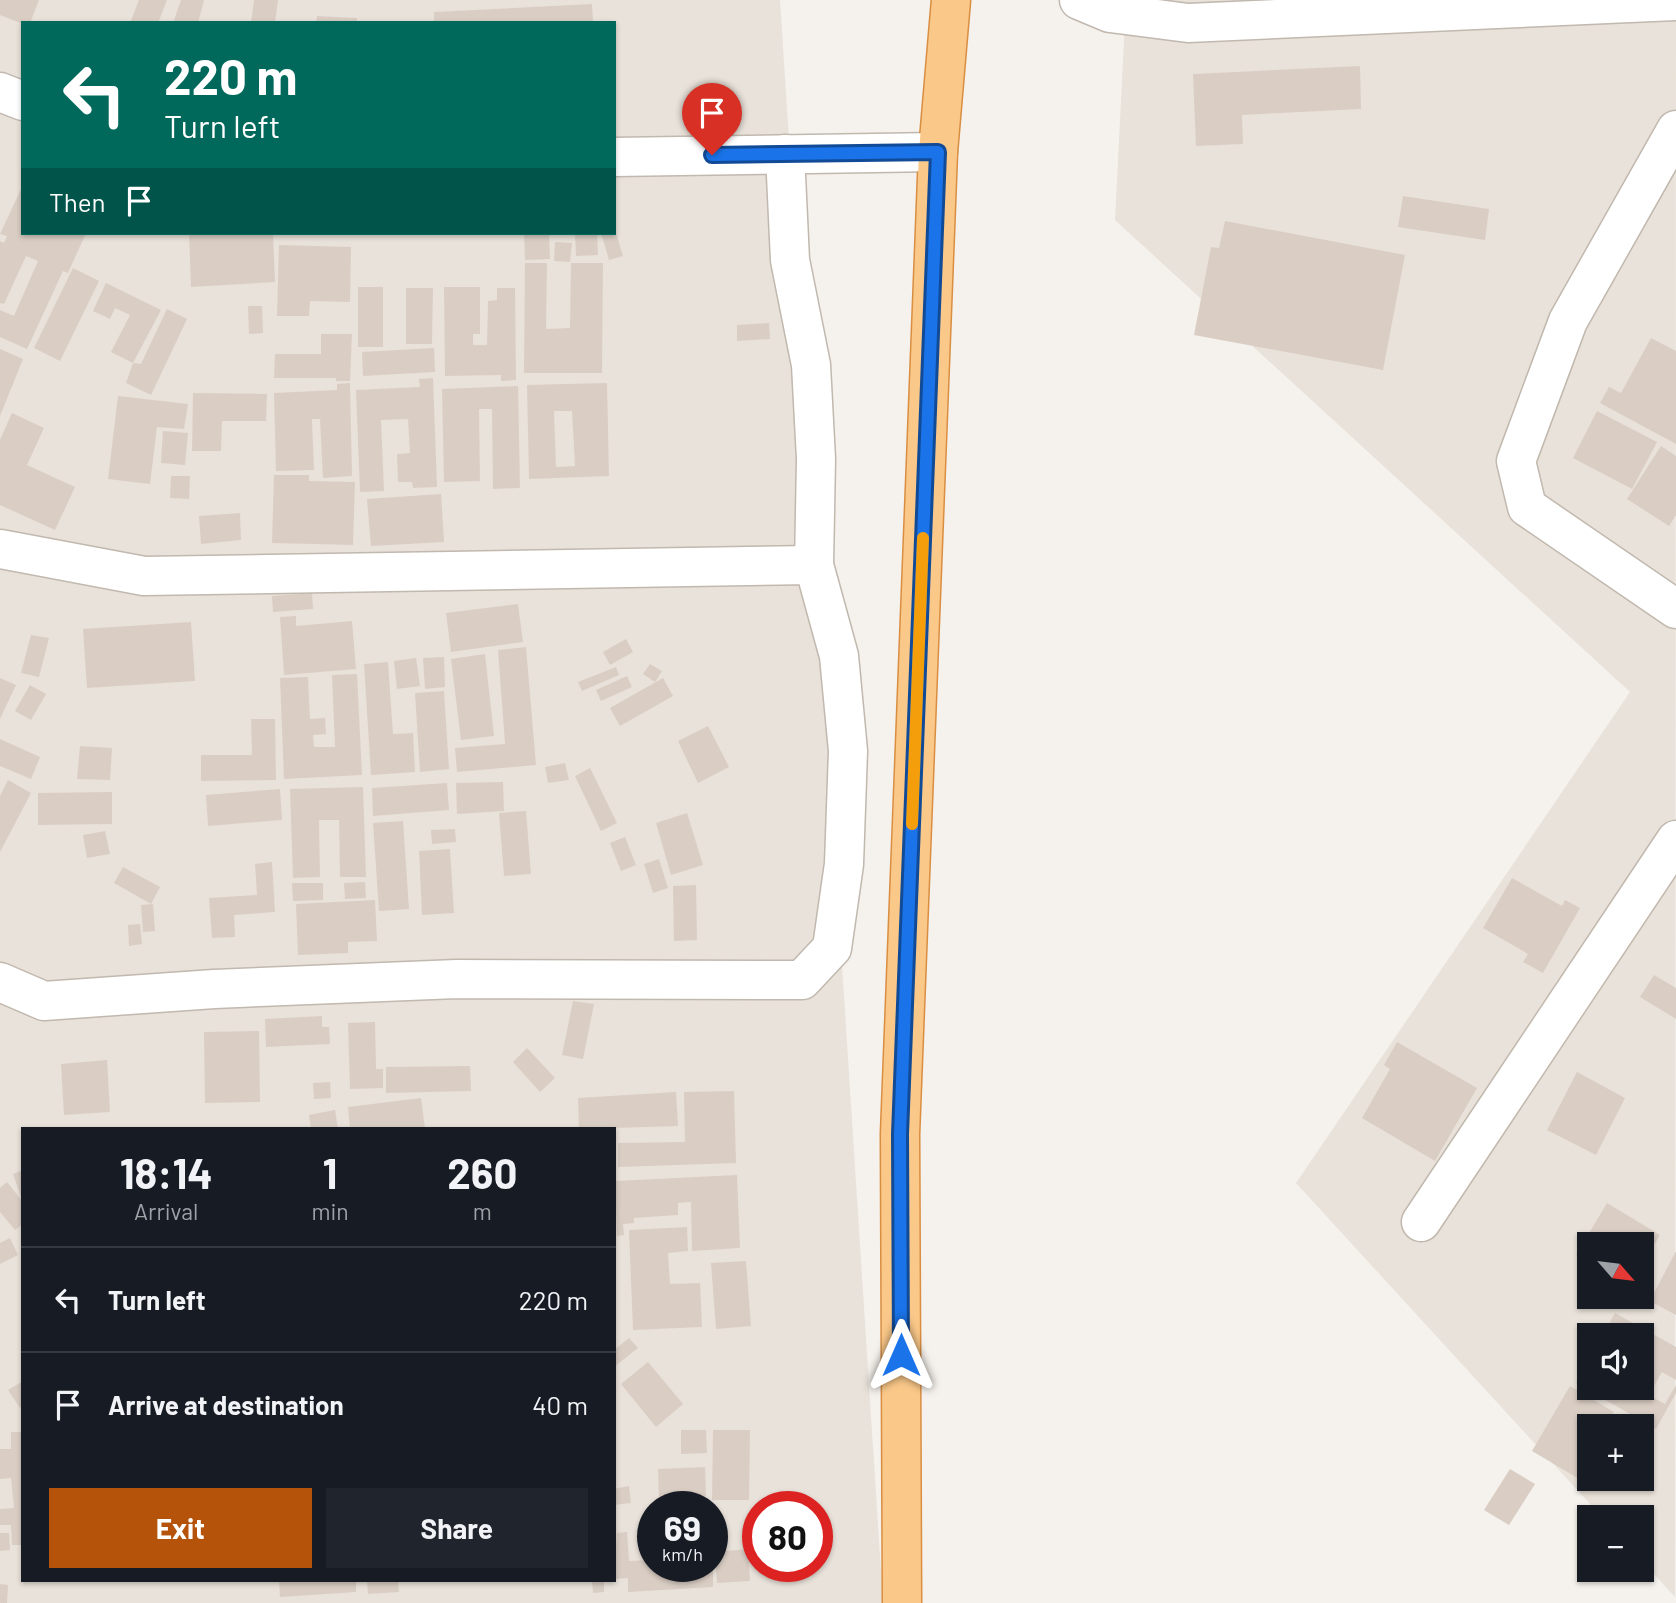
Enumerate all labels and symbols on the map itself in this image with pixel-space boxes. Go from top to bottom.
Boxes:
pin [682,83,742,155]
north arrow [1577,1232,1654,1309]
position arrow [864,1318,938,1392]
speed limit sign: 80 [742,1491,833,1582]

